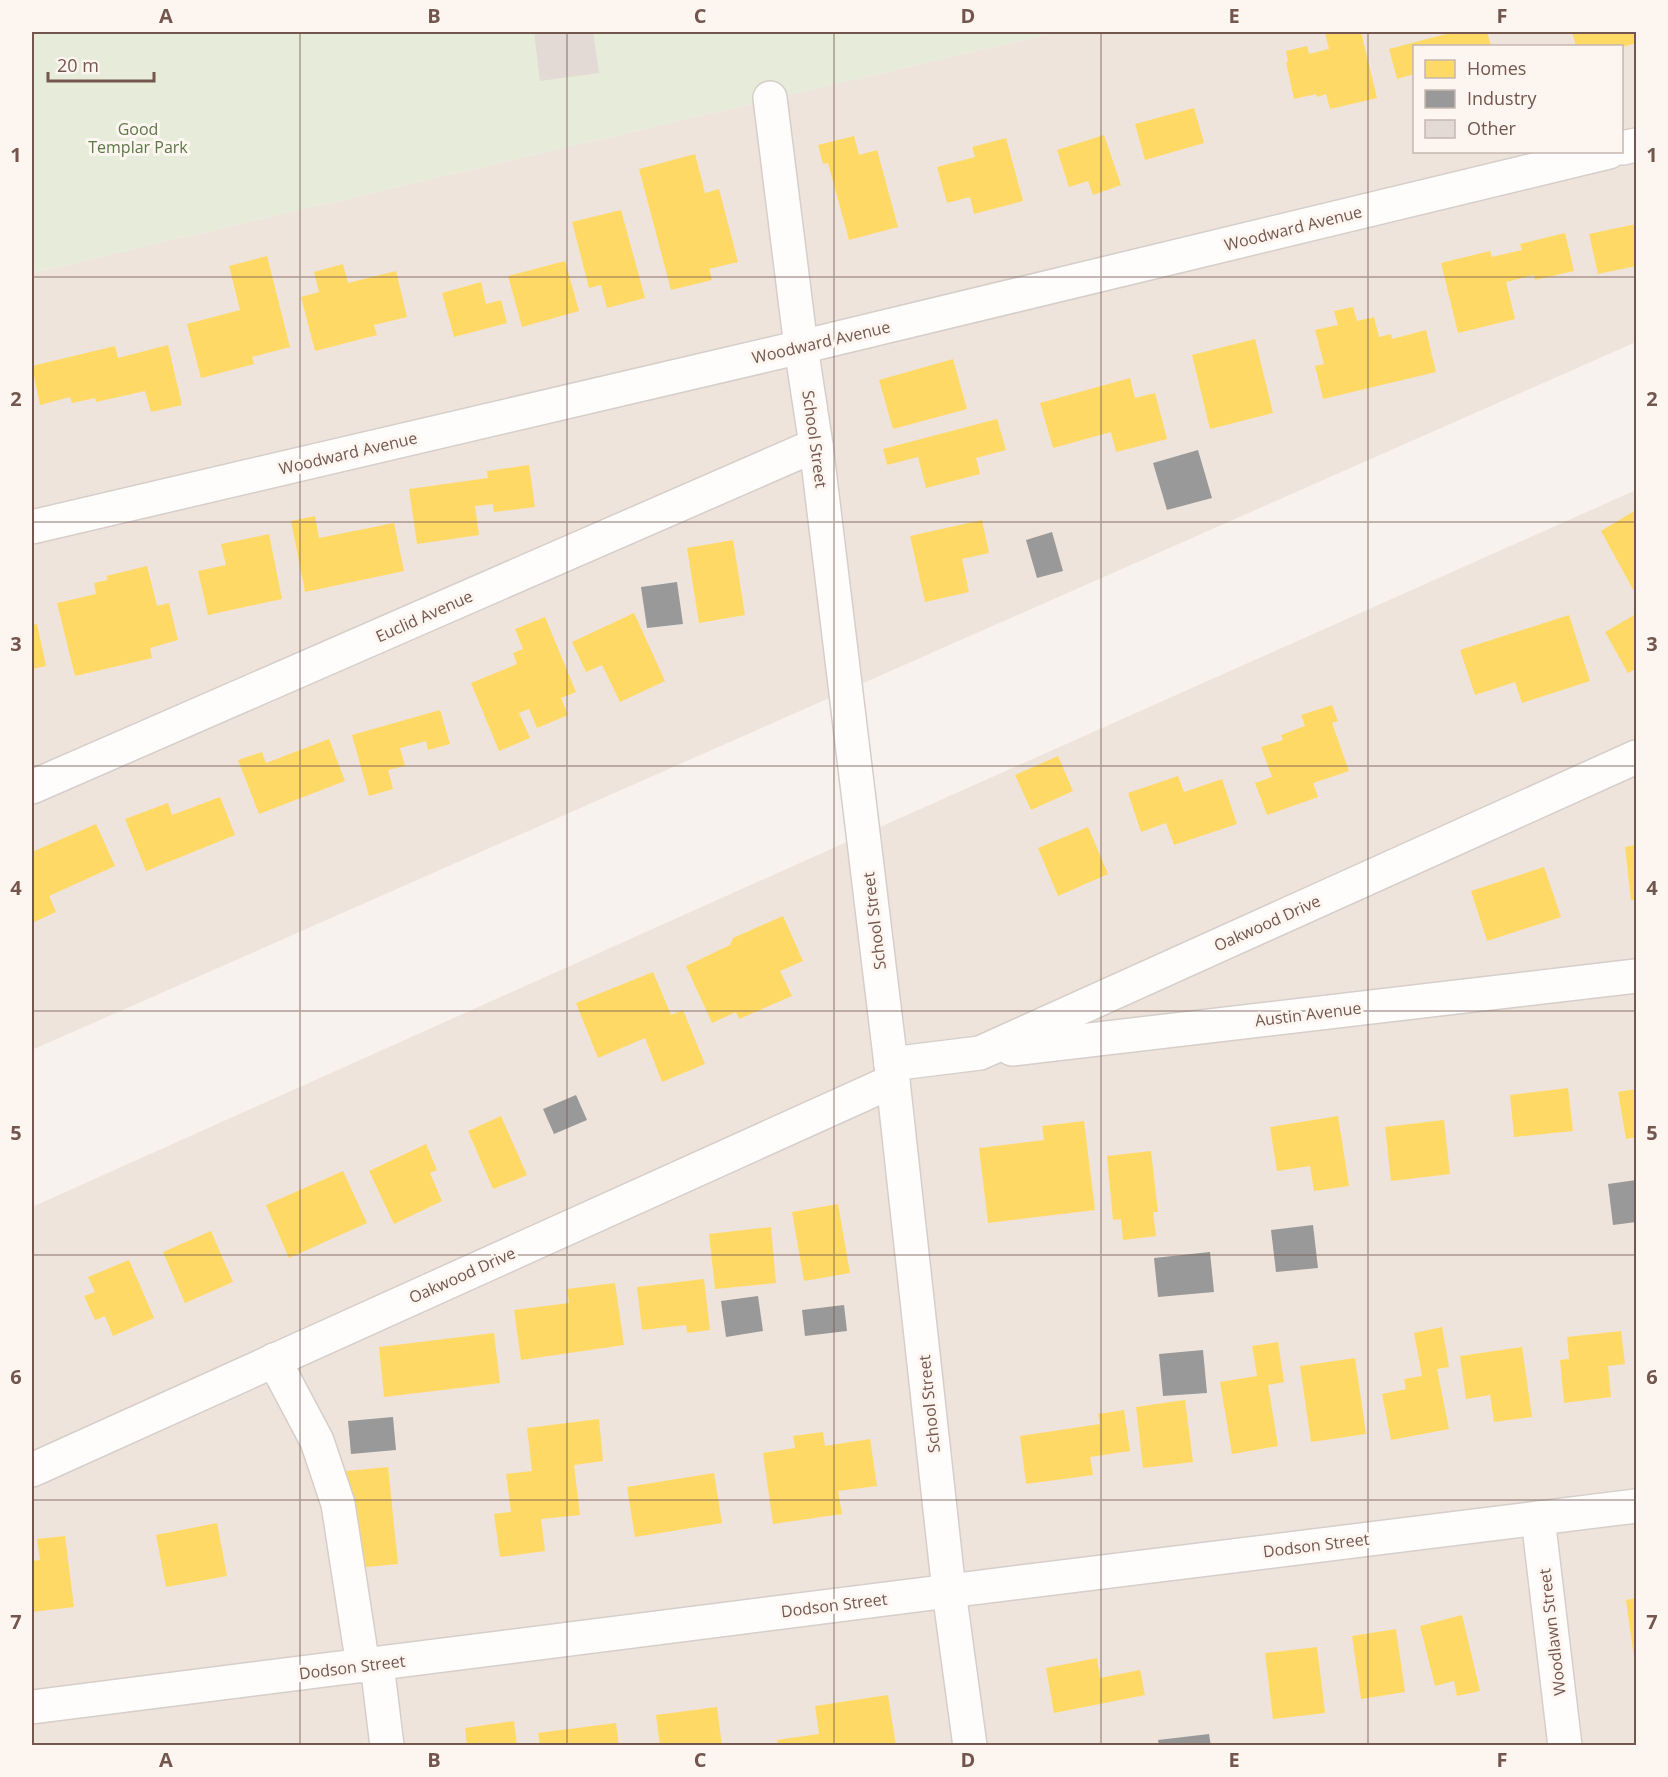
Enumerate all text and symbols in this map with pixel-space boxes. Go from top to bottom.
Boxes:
text: A [159,2,173,29]
text: B [427,2,441,29]
text: C [694,2,707,29]
text: D [961,2,975,29]
text: E [1228,2,1240,29]
text: F [1497,2,1507,29]
scale bar [48,45,154,83]
legend [1413,45,1623,153]
text: 20 m [57,53,99,77]
text: Homes [1467,56,1526,80]
text: Industry [1467,86,1537,110]
text: Other [1467,116,1517,140]
park label: Good Templar Park [88,118,188,158]
text: 1 [10,141,22,168]
text: 1 [1646,141,1658,168]
street label: Woodward Avenue [1222,200,1364,256]
street label: Woodward Avenue [750,315,892,369]
text: 2 [10,385,22,412]
text: 2 [1646,385,1658,412]
street label: School Street [797,389,833,490]
street label: Woodward Avenue [277,426,419,480]
street label: Euclid Avenue [372,585,476,647]
text: 3 [10,630,22,657]
text: 3 [1646,630,1658,657]
street label: School Street [857,871,891,971]
text: 4 [10,874,22,901]
text: 4 [1646,874,1658,901]
street label: Oakwood Drive [1210,890,1324,956]
street label: Austin Avenue [1254,997,1362,1031]
text: 5 [10,1119,22,1146]
text: 5 [1646,1119,1658,1146]
street label: Oakwood Drive [405,1242,519,1308]
street label: School Street [913,1354,945,1454]
text: 6 [10,1363,22,1390]
text: 6 [1646,1363,1658,1390]
street label: Dodson Street [1262,1528,1371,1562]
street label: Woodlawn Street [1533,1567,1571,1697]
street label: Dodson Street [780,1588,889,1622]
text: 7 [10,1608,22,1635]
text: 7 [1646,1608,1658,1635]
street label: Dodson Street [298,1650,407,1684]
text: A [159,1746,173,1773]
text: B [427,1746,441,1773]
text: C [694,1746,707,1773]
text: D [961,1746,975,1773]
text: E [1228,1746,1240,1773]
text: F [1497,1746,1507,1773]

